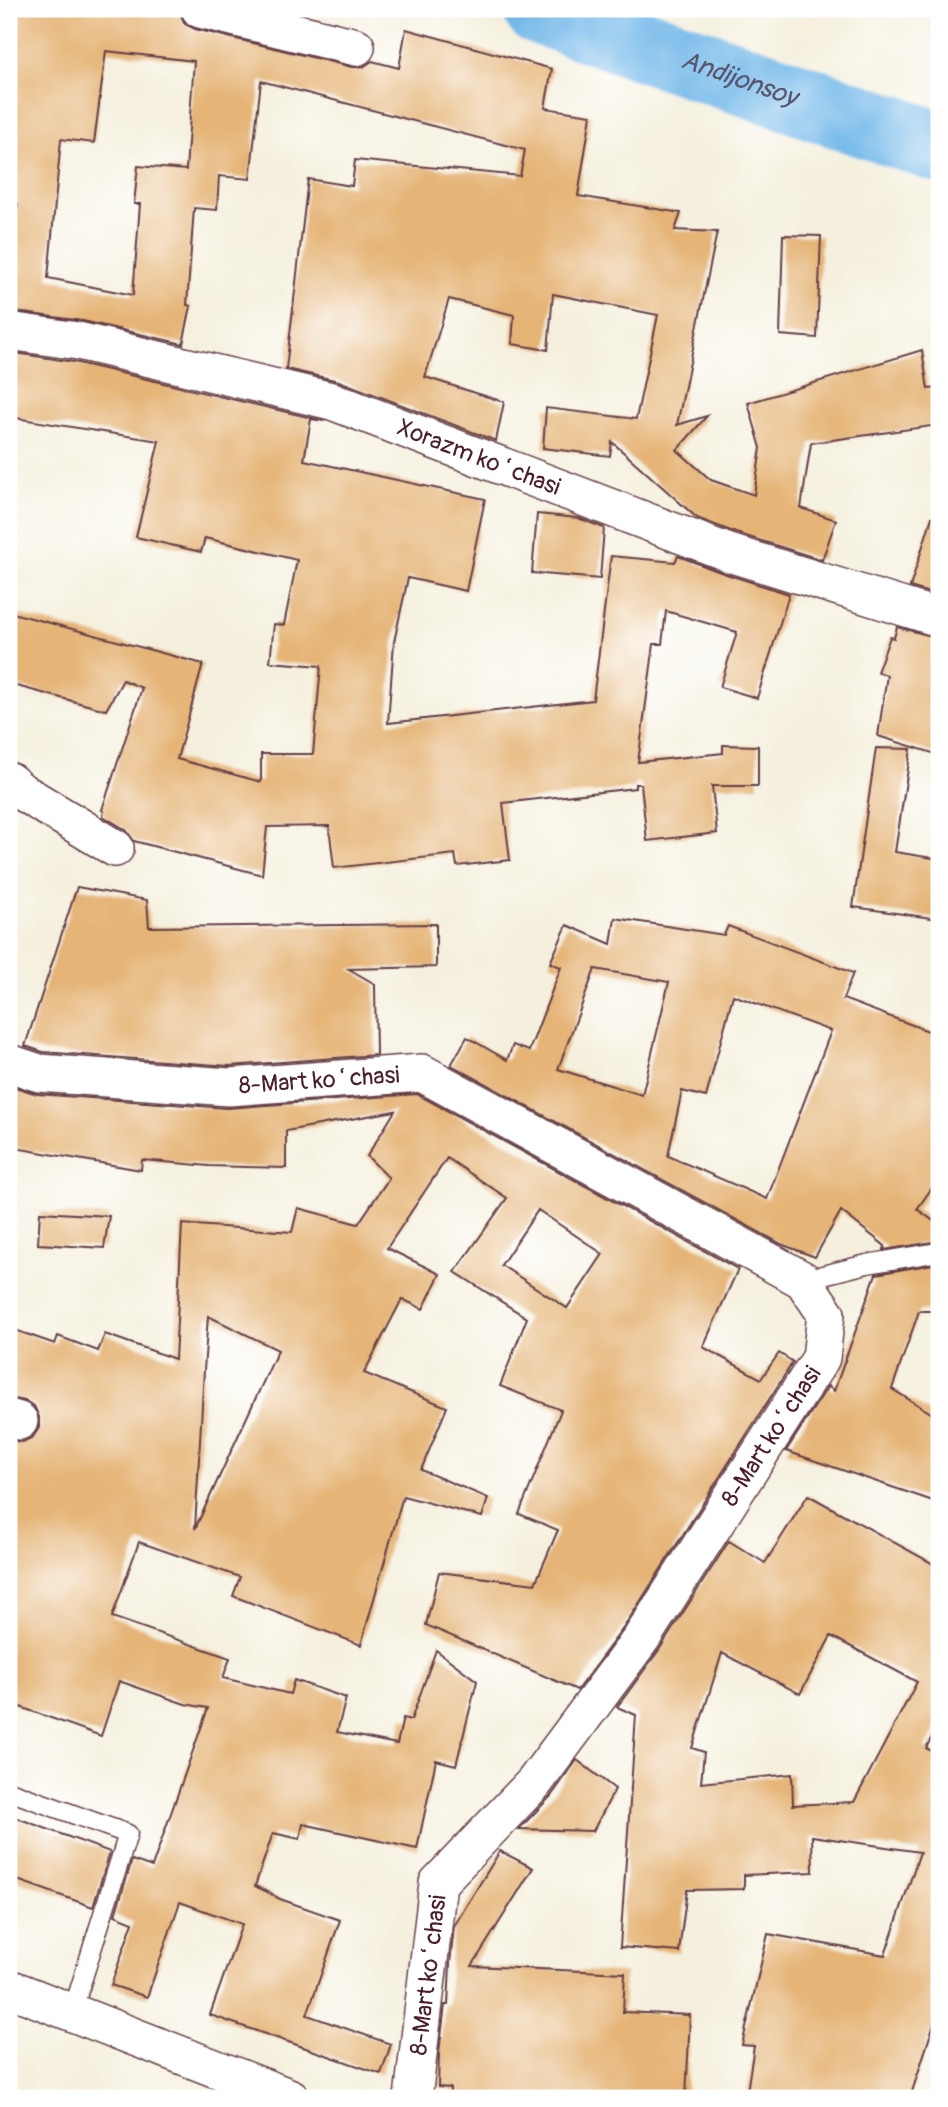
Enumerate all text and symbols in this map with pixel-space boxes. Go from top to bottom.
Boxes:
water label: Andijonsoy [677,44,804,115]
street label: Xorazm koʻchasi [393,413,564,502]
street label: 8-Mart koʻchasi [238,1060,400,1101]
street label: 8-Mart koʻchasi [715,1361,827,1512]
street label: 8-Mart koʻchasi [404,1893,453,2057]

